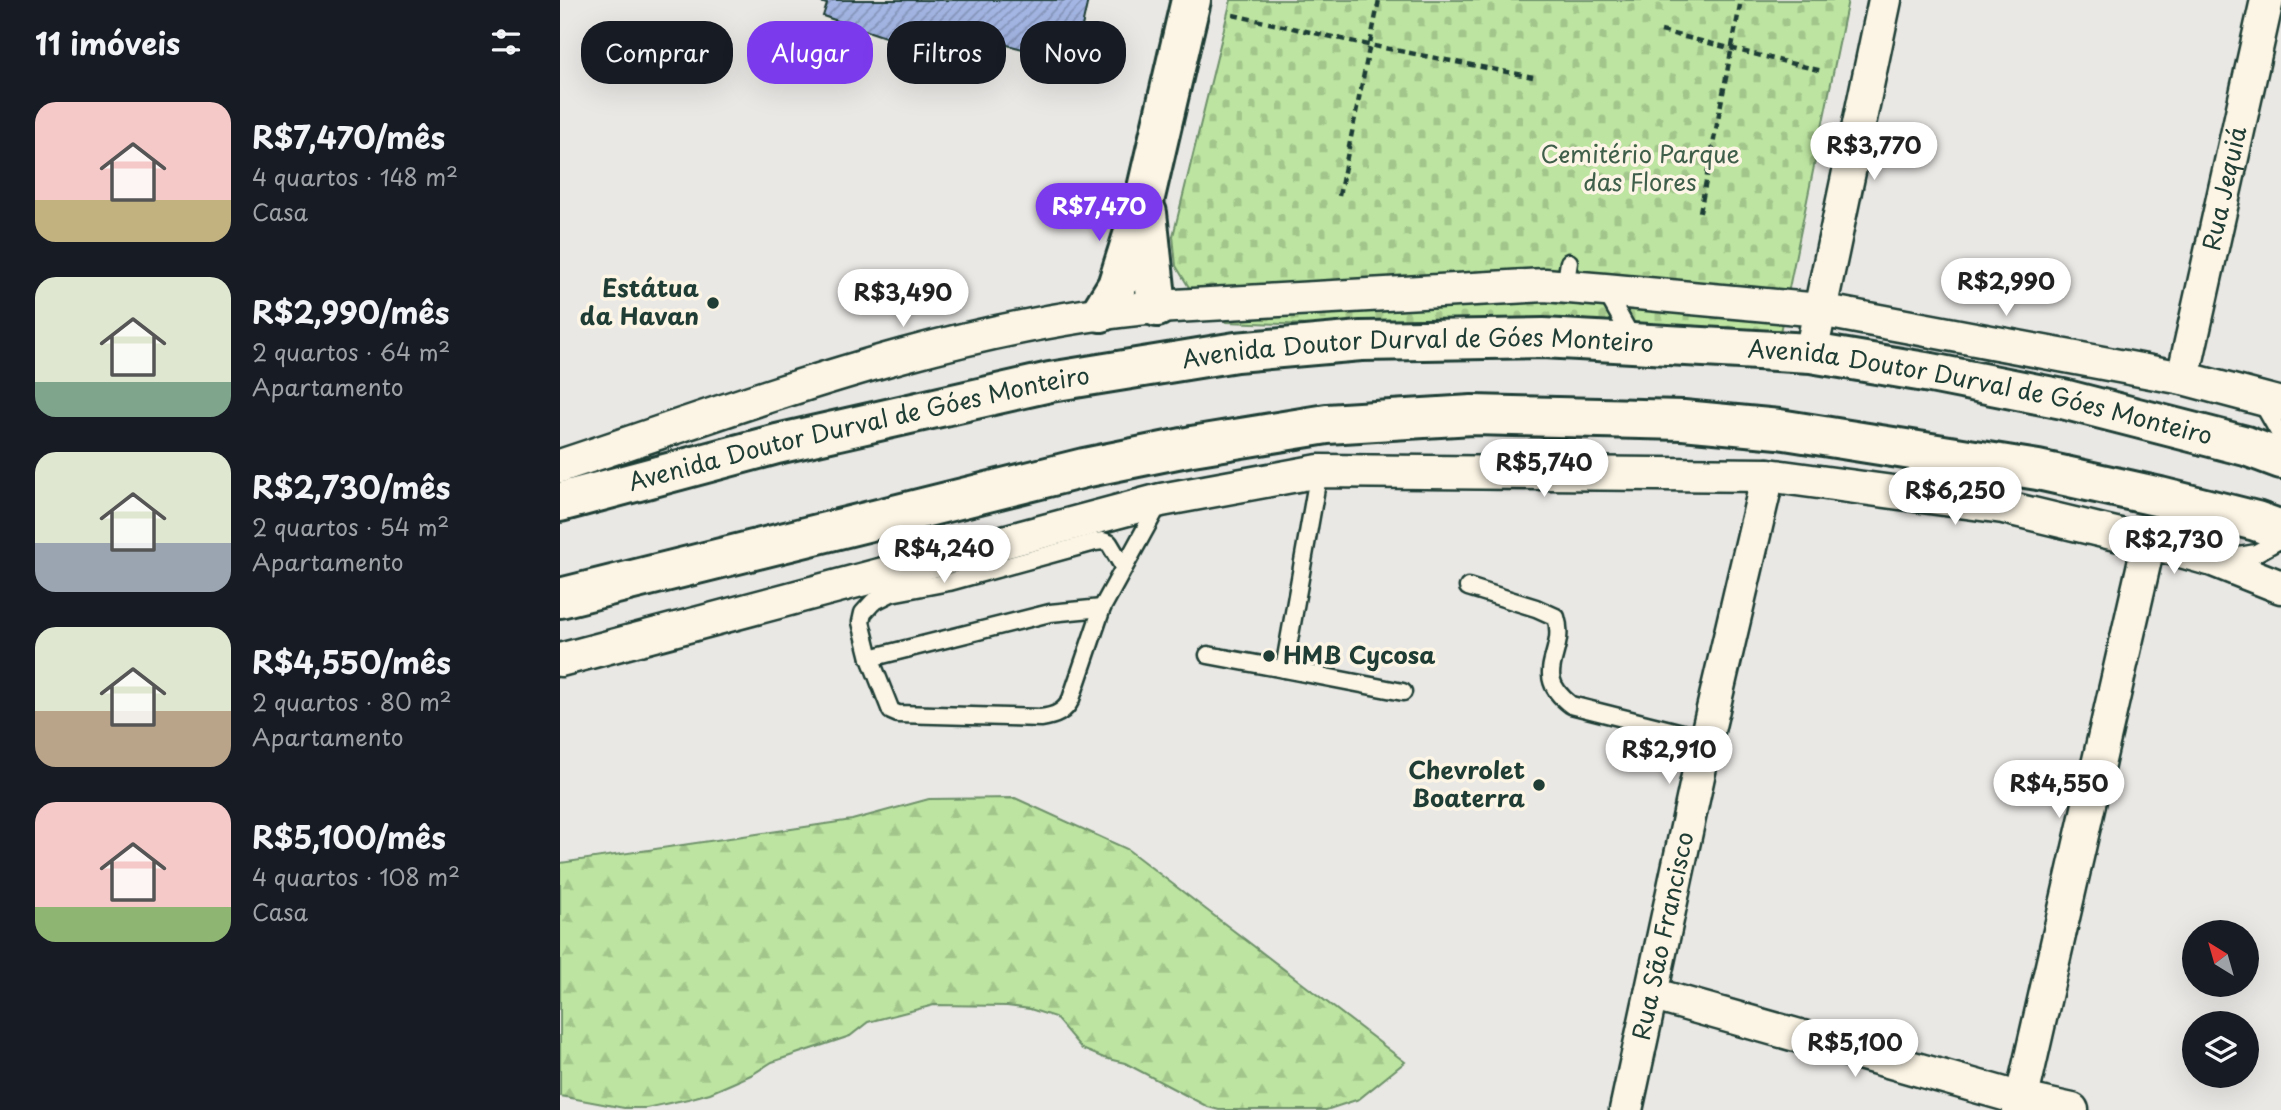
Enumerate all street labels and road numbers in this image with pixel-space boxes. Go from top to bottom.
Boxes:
street label: Rua Jequiá [2192,122,2254,254]
street label: Avenida Doutor Durval de Góes Monteiro [1179,318,1655,376]
street label: Avenida Doutor Durval de Góes Monteiro [1747,329,2217,453]
street label: Avenida Doutor Durval de Góes Monteiro [624,356,1092,499]
street label: Rua São Francisco [1622,828,1702,1043]

